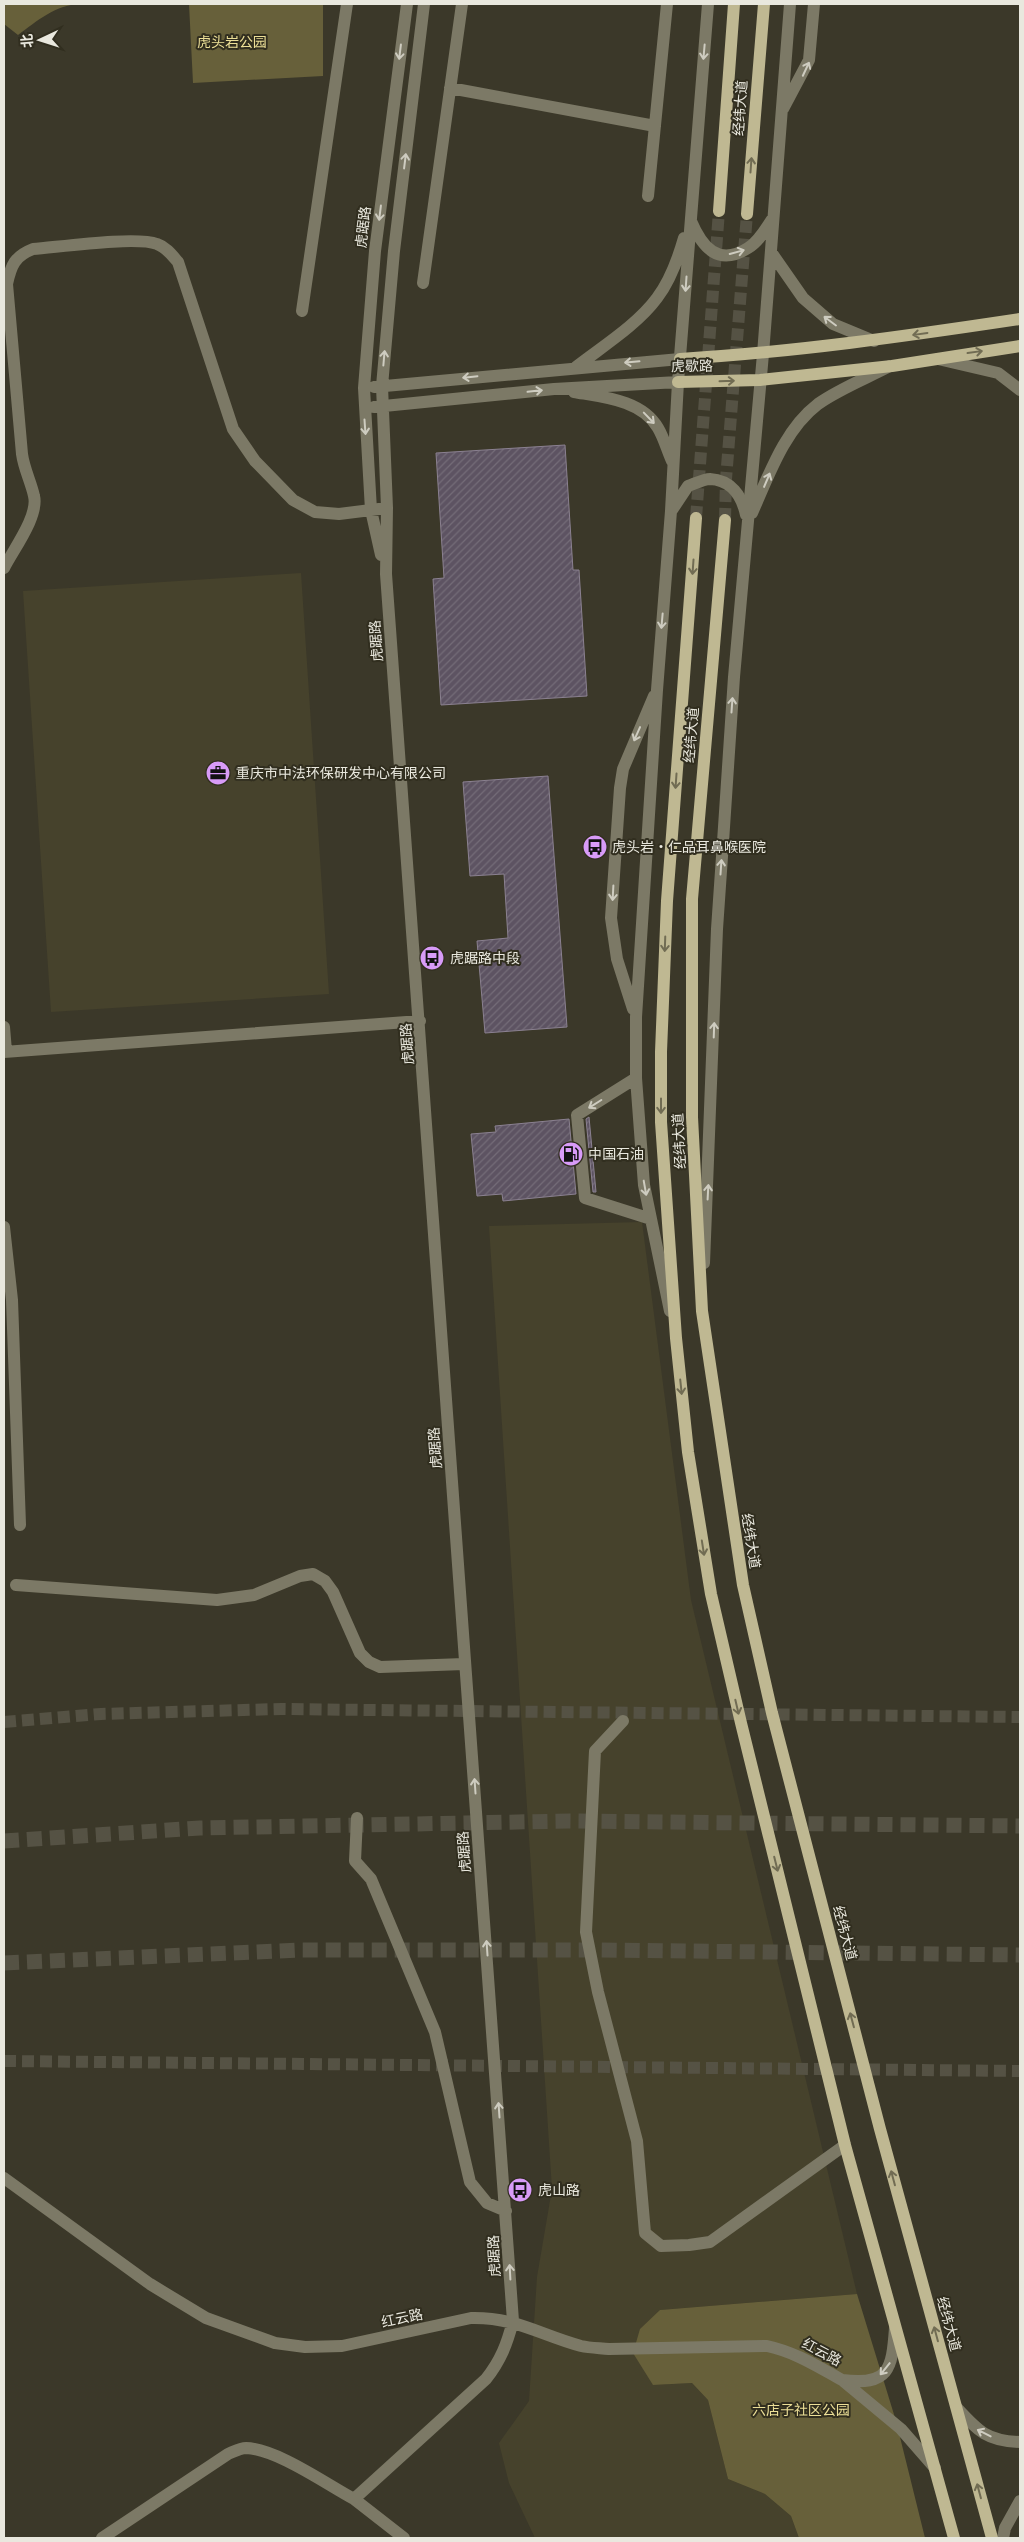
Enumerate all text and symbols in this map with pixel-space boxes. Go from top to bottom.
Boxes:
north arrow [15,15,65,65]
text: 北 [18,33,36,49]
park label: 虎头岩公园 [197,33,267,50]
one-way arrow [395,44,405,60]
one-way arrow [699,44,709,60]
one-way arrow [801,62,811,77]
street label: 经纬大道 [729,79,750,136]
one-way arrow [400,154,410,170]
one-way arrow [746,157,756,173]
street label: 虎踞路 [352,205,373,249]
one-way arrow [375,205,385,221]
one-way arrow [729,247,745,256]
one-way arrow [681,276,690,292]
one-way arrow [824,315,837,326]
one-way arrow [912,329,928,339]
one-way arrow [967,347,983,357]
one-way arrow [380,350,389,366]
one-way arrow [624,357,640,367]
street label: 虎歇路 [671,357,713,374]
one-way arrow [462,372,478,382]
one-way arrow [719,376,735,385]
one-way arrow [527,386,543,396]
one-way arrow [643,412,655,425]
one-way arrow [360,419,369,435]
one-way arrow [762,473,772,488]
one-way arrow [688,559,697,575]
one-way arrow [658,612,667,628]
street label: 虎踞路 [366,619,385,663]
one-way arrow [727,697,736,713]
street label: 经纬大道 [680,706,701,764]
one-way arrow [631,726,641,741]
office icon: 重庆市中法环保研发中心有限公司 [205,760,231,786]
place label: 重庆市中法环保研发中心有限公司 [236,764,446,781]
one-way arrow [672,773,681,789]
bus stop icon: 虎头岩‧仁品耳鼻喉医院 [582,834,608,860]
place label: 虎头岩‧仁品耳鼻喉医院 [612,838,766,855]
one-way arrow [716,860,725,876]
one-way arrow [608,885,618,901]
one-way arrow [661,935,670,951]
bus stop icon: 虎踞路中段 [419,945,445,971]
place label: 虎踞路中段 [450,949,520,966]
street label: 虎踞路 [397,1022,416,1066]
one-way arrow [709,1022,718,1038]
one-way arrow [656,1098,666,1114]
one-way arrow [588,1099,602,1109]
street label: 经纬大道 [669,1113,688,1169]
fuel station icon: 中国石油 [558,1141,584,1167]
place label: 中国石油 [588,1145,644,1162]
one-way arrow [641,1179,651,1195]
one-way arrow [703,1184,712,1200]
one-way arrow [676,1378,686,1394]
street label: 虎踞路 [425,1426,444,1470]
street label: 经纬大道 [739,1512,764,1570]
one-way arrow [699,1539,709,1555]
one-way arrow [733,1698,742,1714]
one-way arrow [470,1778,479,1794]
street label: 虎踞路 [454,1830,473,1874]
one-way arrow [772,1856,781,1872]
street label: 经纬大道 [830,1904,861,1962]
one-way arrow [482,1940,491,1956]
one-way arrow [847,2013,856,2029]
one-way arrow [494,2103,503,2119]
one-way arrow [888,2170,898,2186]
bus stop icon: 虎山路 [507,2177,533,2203]
place label: 虎山路 [538,2181,580,2198]
street label: 虎踞路 [484,2235,503,2277]
one-way arrow [505,2265,514,2281]
street label: 经纬大道 [934,2295,965,2353]
street label: 红云路 [380,2305,424,2330]
one-way arrow [931,2327,941,2343]
street label: 红云路 [800,2334,845,2369]
one-way arrow [880,2363,891,2376]
park label: 六店子社区公园 [752,2401,850,2418]
one-way arrow [977,2428,992,2437]
one-way arrow [974,2484,983,2500]

